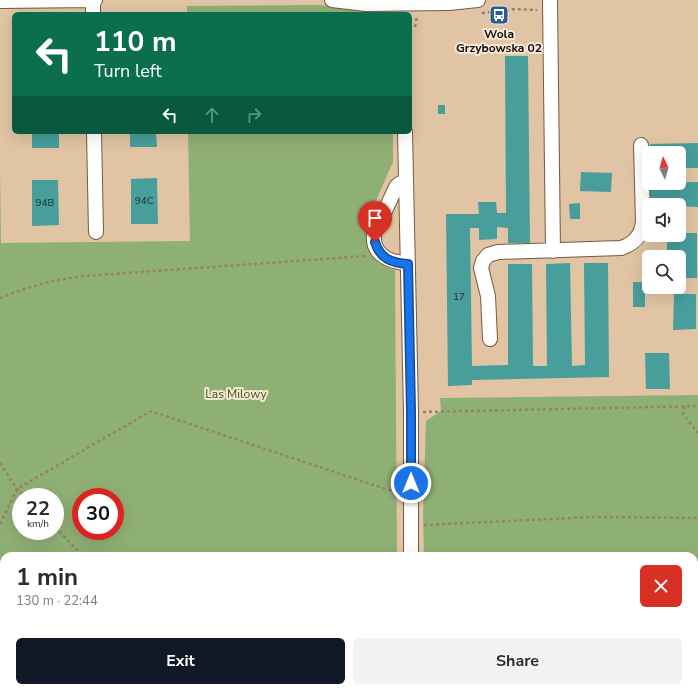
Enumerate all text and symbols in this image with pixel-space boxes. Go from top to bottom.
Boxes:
bus stop icon: Wola Grzybowska 02 [488,4,510,26]
text: 110 m [94,23,177,61]
place label: Wola Grzybowska 02 [456,26,542,56]
icon: left [28,28,80,80]
text: Turn left [94,59,162,83]
icon: left [159,104,181,126]
icon: ahead [201,104,223,126]
icon: right [243,104,265,126]
north arrow [642,146,686,190]
map controls [642,146,686,294]
house number: 94C [135,194,154,208]
house number: 94B [36,196,55,210]
button: sound [642,198,686,242]
pin [358,201,392,242]
icon: arrive [364,207,386,229]
button: search [642,250,686,294]
house number: 17 [453,290,465,304]
park label: Las Milowy [205,386,267,402]
position arrow [390,462,432,504]
speed limit sign: 30 [72,488,124,540]
text: 22 [26,495,50,522]
text: km/h [27,517,49,531]
text: 1 min [16,561,78,593]
button: close [640,565,682,607]
text: 130 m · 22:44 [16,592,98,610]
button: Exit [16,638,345,684]
button: Share [353,638,682,684]

